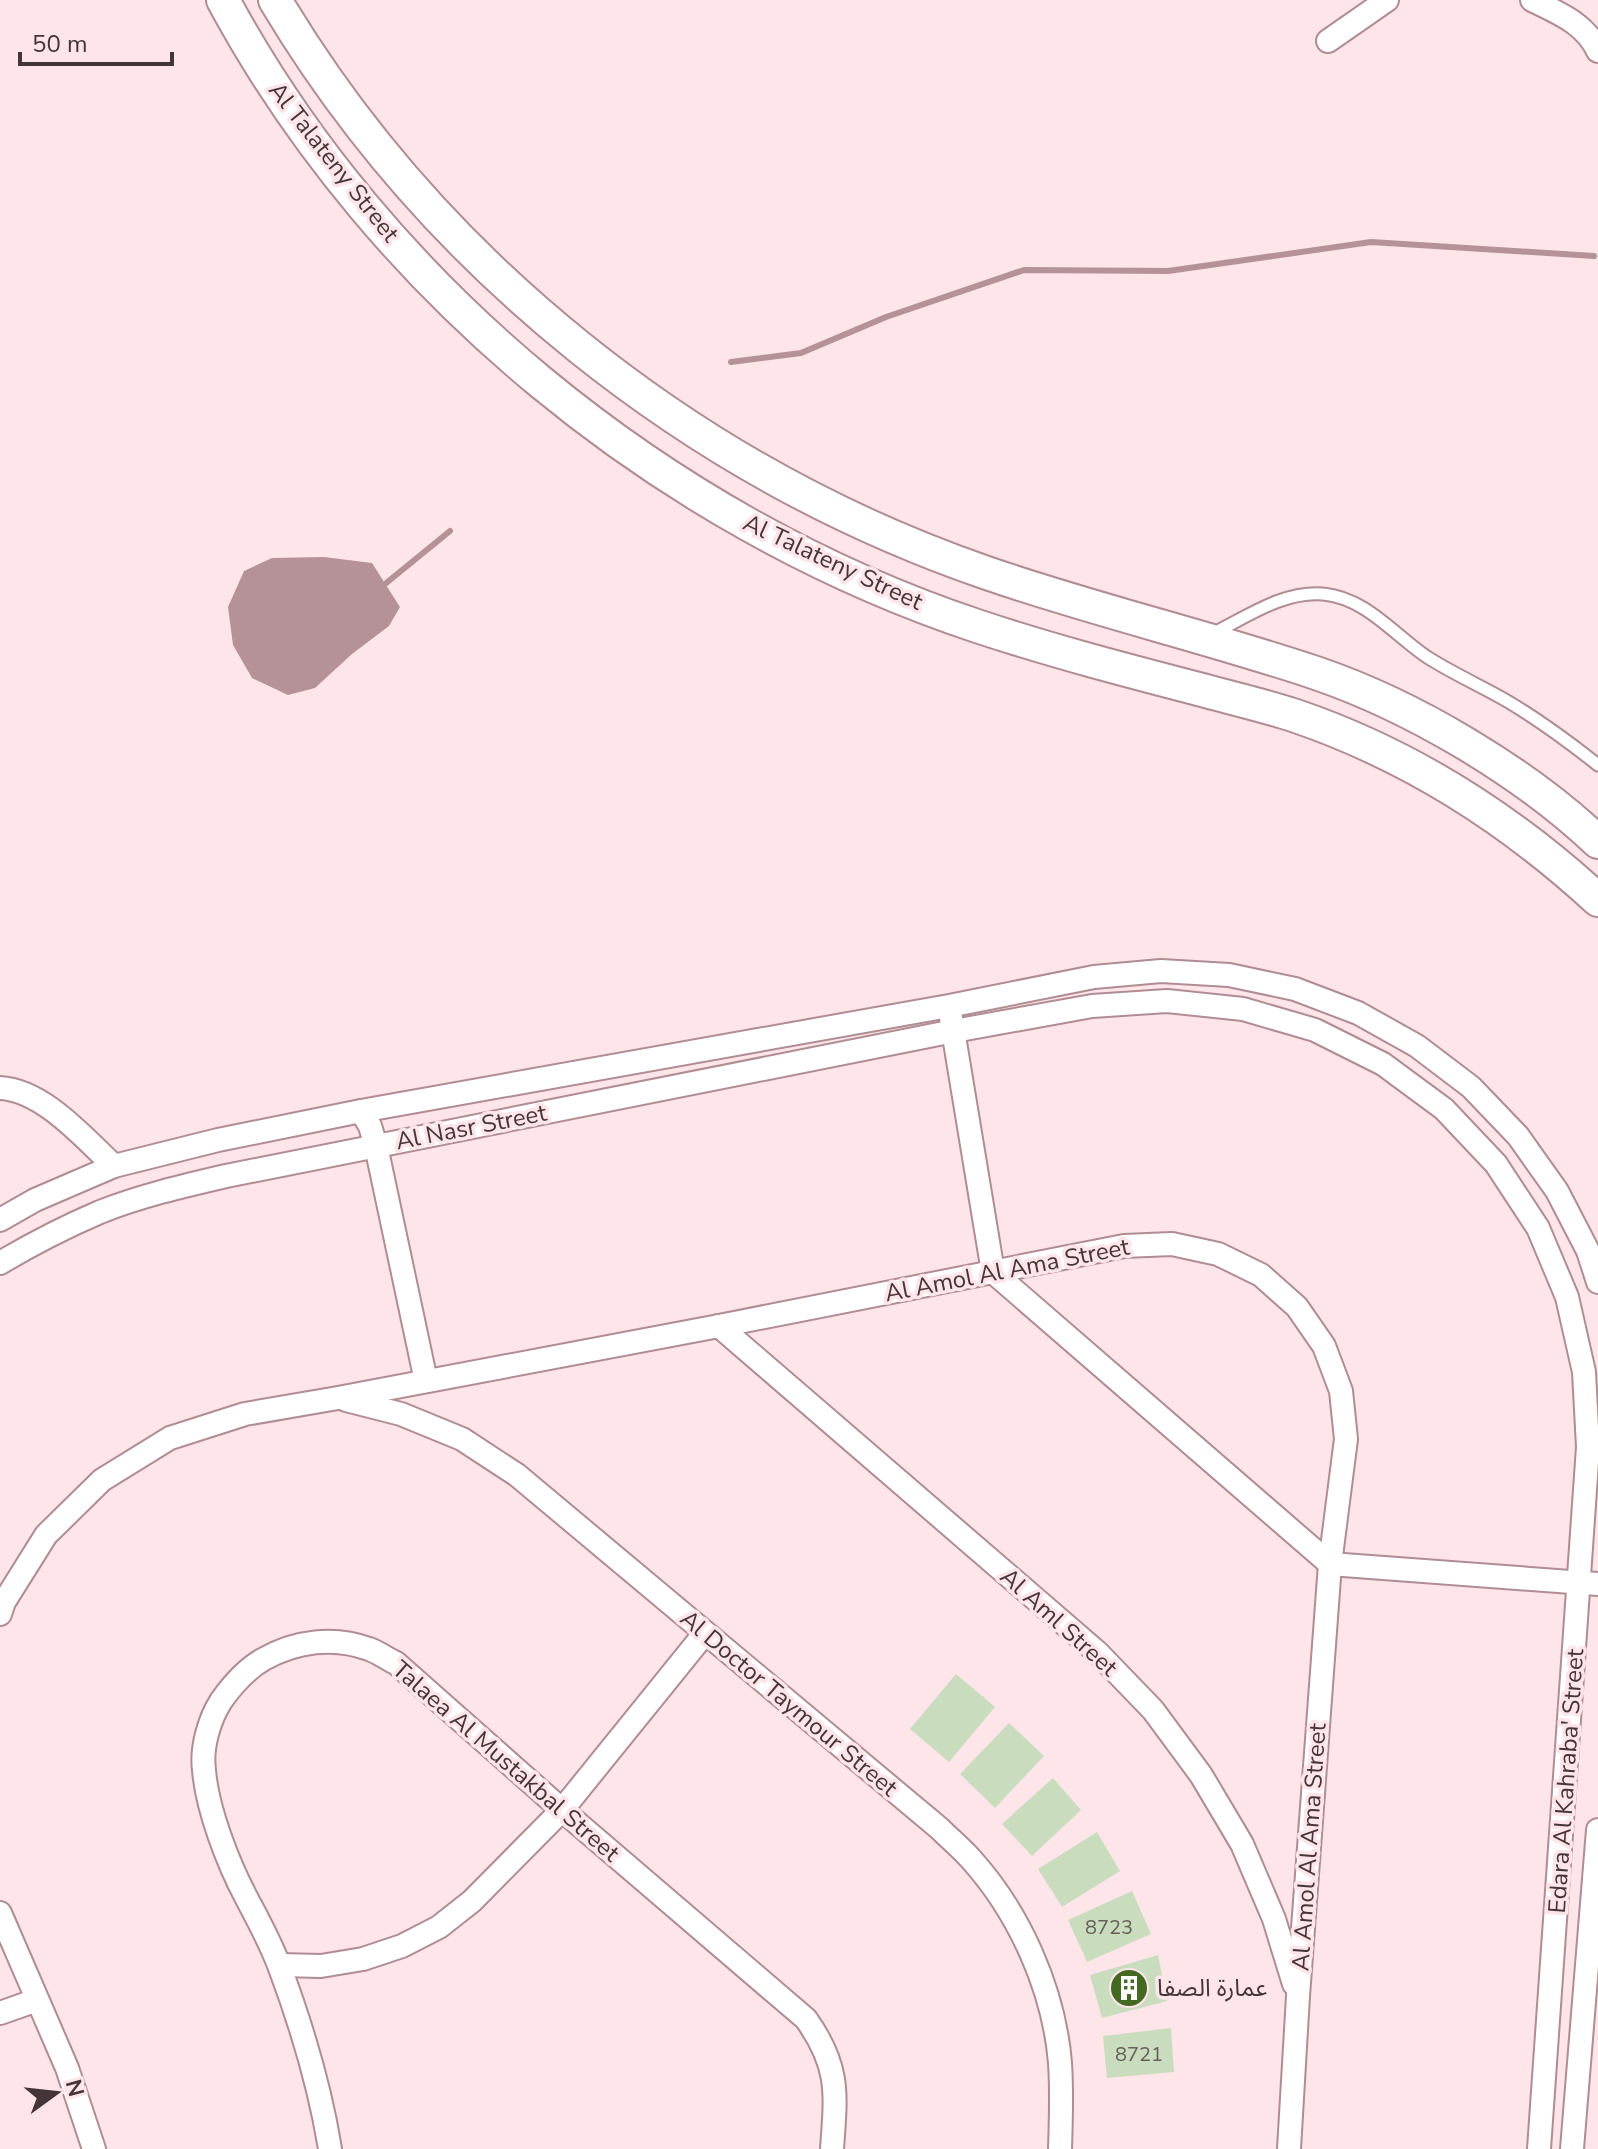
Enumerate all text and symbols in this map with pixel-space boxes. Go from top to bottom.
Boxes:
scale bar [20,16,172,66]
text: 50 m [32,28,88,60]
street label: Al Talateny Street [262,76,407,249]
street label: Al Talateny Street [738,506,928,618]
street label: Al Nasr Street [393,1097,550,1157]
street label: Al Amol Al Ama Street [882,1230,1133,1309]
street label: Al Aml Street [993,1561,1125,1684]
street label: Al Doctor Taymour Street [674,1602,905,1804]
street label: Edara Al Kahraba' Street [1541,1647,1591,1914]
street label: Talaea Al Mustakbal Street [385,1653,627,1869]
street label: Al Amol Al Ama Street [1284,1721,1334,1972]
house number: 8723 [1085,1914,1133,1941]
building icon: عمارة الصفا [1108,1967,1150,2009]
place label: عمارة الصفا [1157,1972,1267,2004]
house number: 8721 [1115,2041,1163,2068]
north arrow [16,2053,96,2133]
text: N [58,2076,91,2100]

